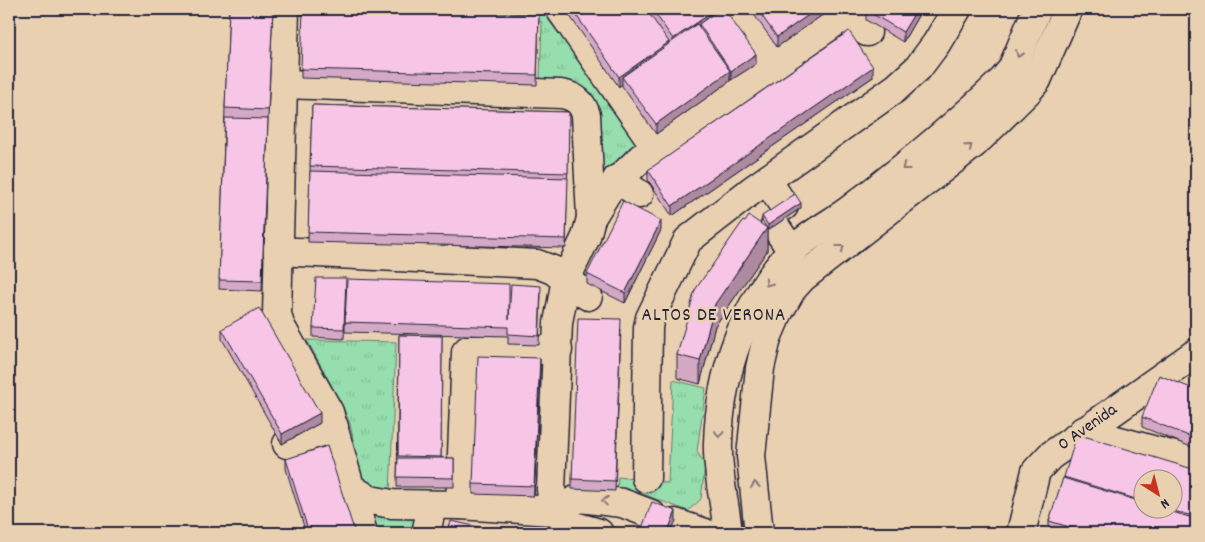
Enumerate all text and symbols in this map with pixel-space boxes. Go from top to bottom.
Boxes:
one-way arrow [1015,49,1026,58]
one-way arrow [963,145,972,153]
one-way arrow [901,161,910,170]
one-way arrow [835,245,844,253]
one-way arrow [765,277,775,286]
district label: ALTOS DE VERONA [642,303,786,330]
street label: 0 Avenida [1053,398,1123,458]
one-way arrow [713,431,724,439]
north arrow [1132,470,1182,520]
one-way arrow [750,480,761,488]
text: N [1156,493,1173,513]
one-way arrow [600,496,608,507]

